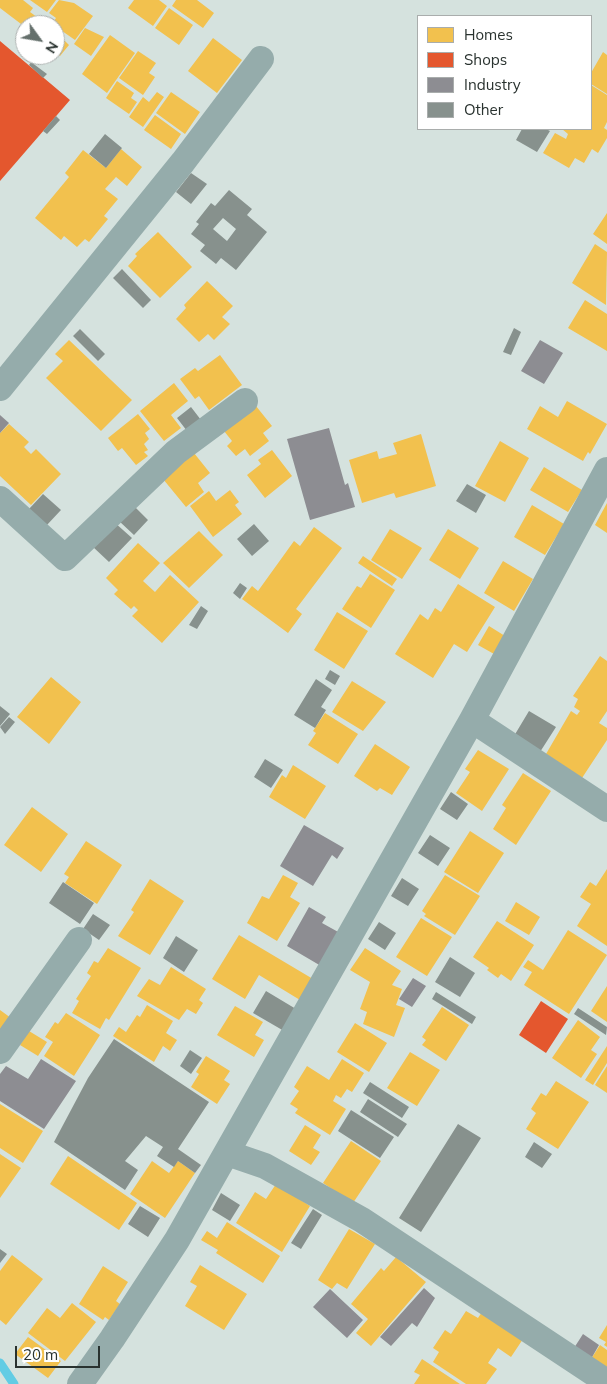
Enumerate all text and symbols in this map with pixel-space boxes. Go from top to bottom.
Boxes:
north arrow [15,15,65,65]
legend [417,15,592,130]
text: Homes [464,25,513,44]
text: N [41,38,62,57]
text: Shops [464,50,507,69]
text: Industry [464,75,521,94]
text: Other [464,100,503,119]
scale bar [18,1336,102,1368]
text: 20 m [23,1345,58,1364]

